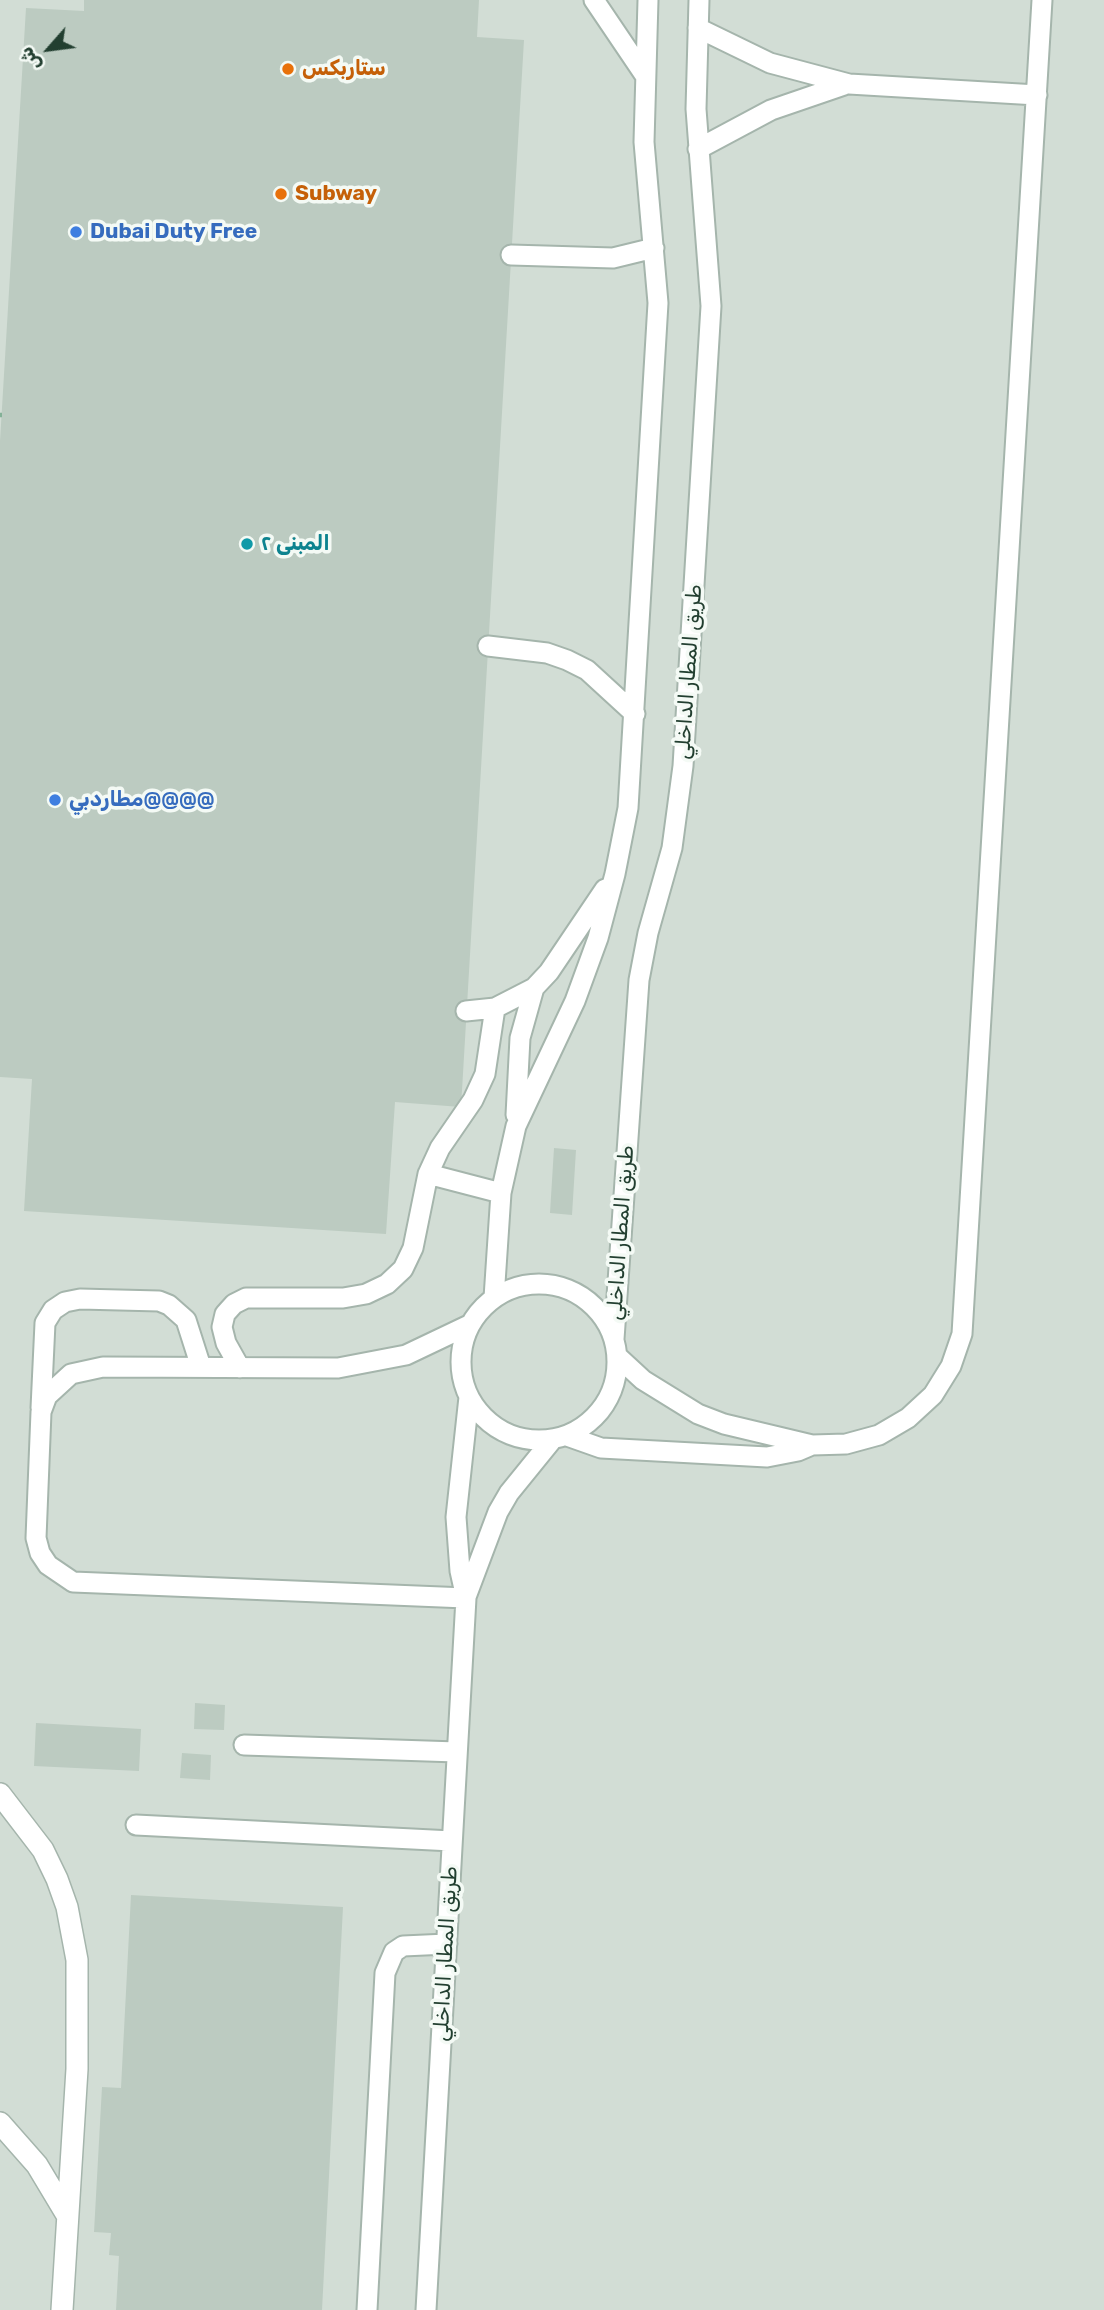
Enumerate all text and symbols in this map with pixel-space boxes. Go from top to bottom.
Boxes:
north arrow [14,14,84,84]
text: ش [14,43,46,75]
place label: ستاربكس [302,56,386,82]
marker: ستاربكس [280,61,296,77]
place label: Subway [295,181,377,207]
marker: Subway [273,186,289,202]
place label: Dubai Duty Free [90,219,257,245]
marker: Dubai Duty Free [68,224,84,240]
place label: المبنى ٢ [261,531,330,557]
marker: المبنى ٢ [239,536,255,552]
street label: طريق المطار الداخلي [670,583,708,761]
place label: مطاردبي@@@@ [69,787,214,813]
marker: مطاردبي@@@@ [47,792,63,808]
street label: طريق المطار الداخلي [602,1144,640,1322]
street label: طريق المطار الداخلي [429,1866,463,2042]

